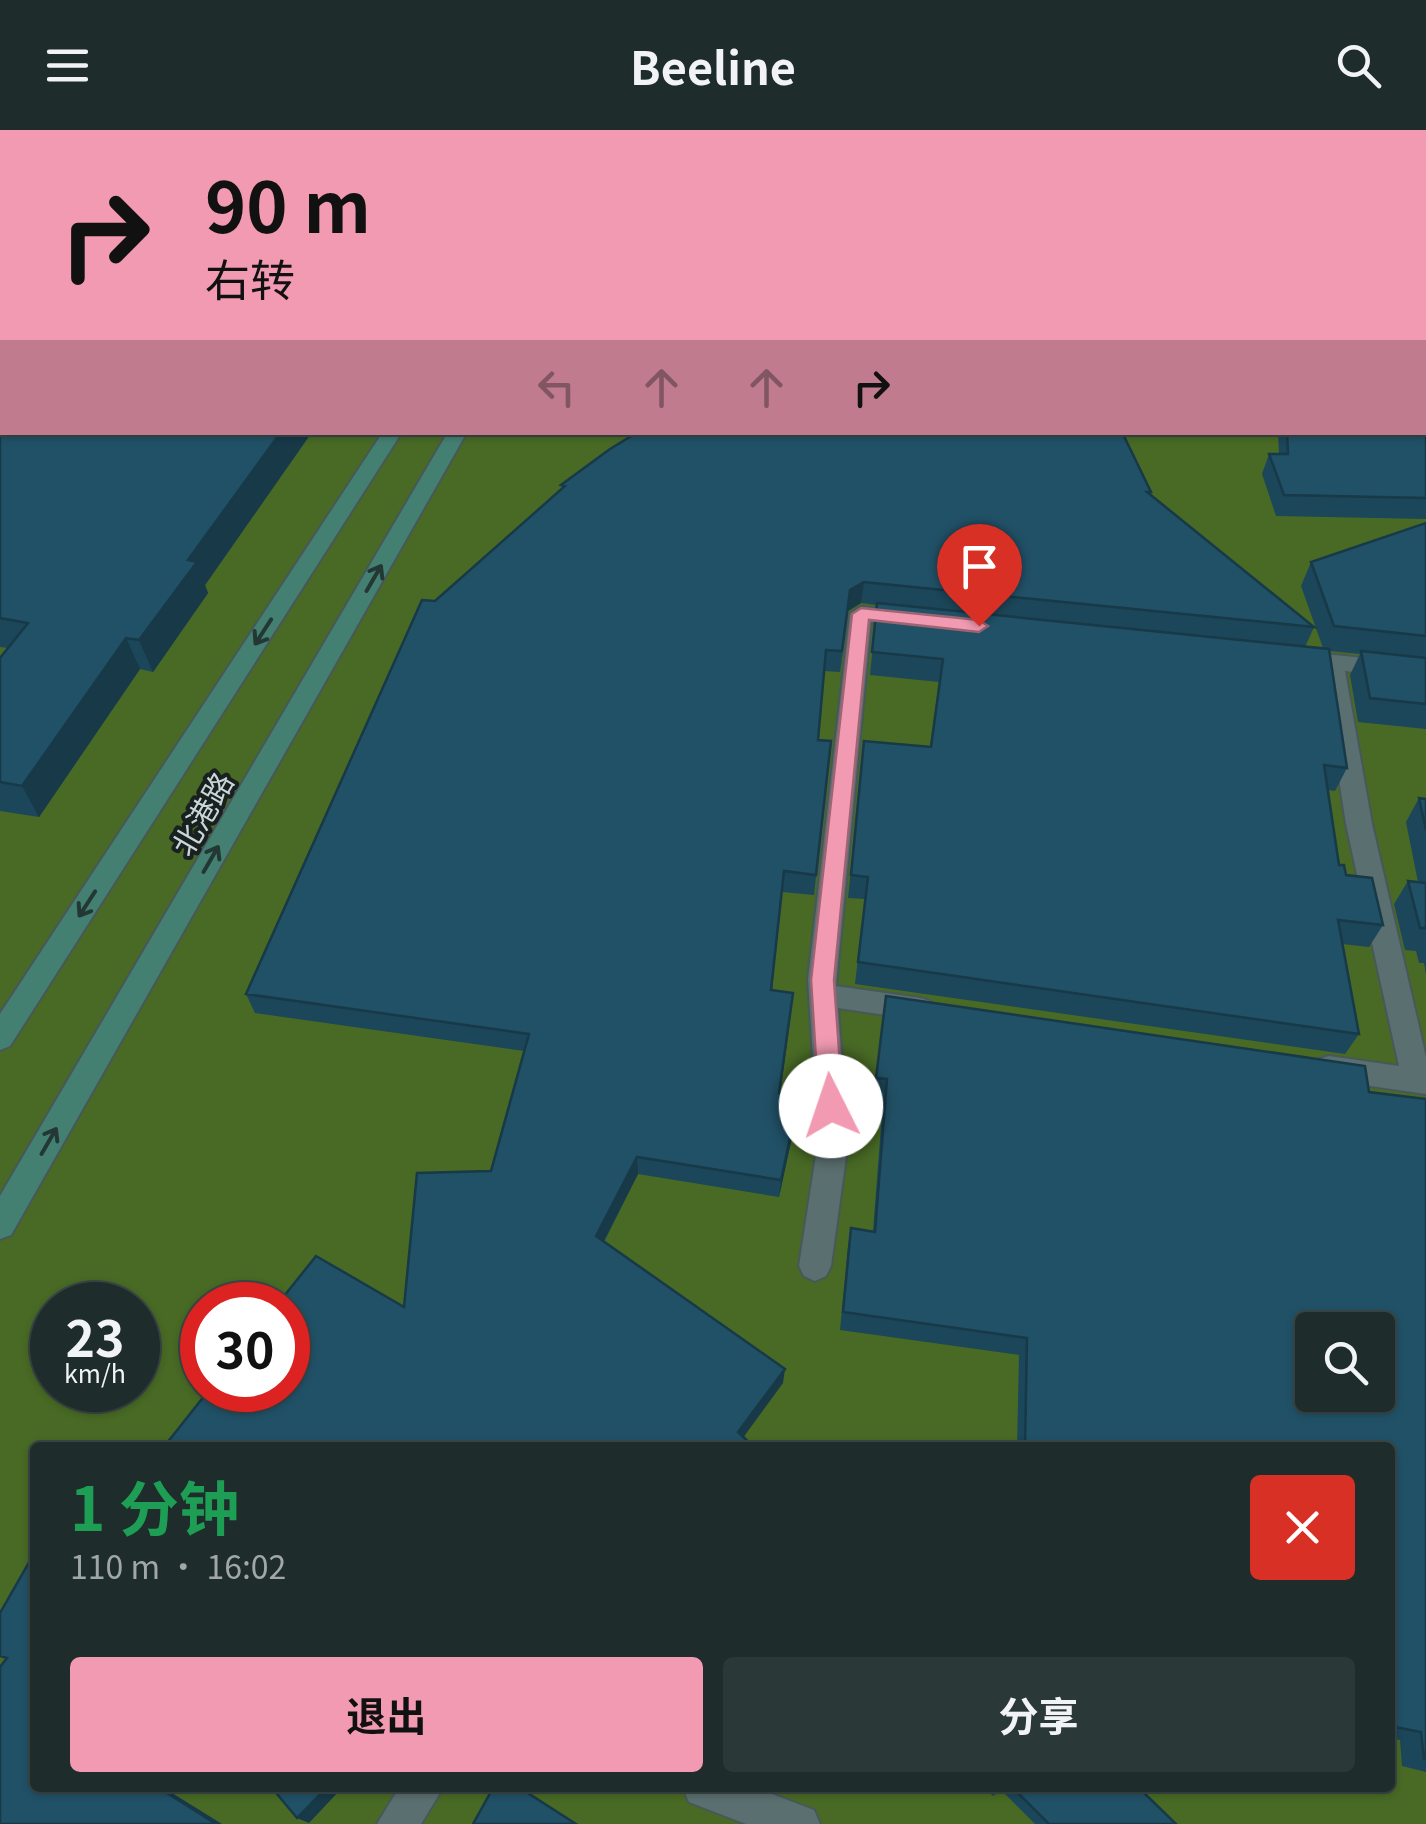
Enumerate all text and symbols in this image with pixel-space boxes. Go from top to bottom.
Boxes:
text: Beeline [630,33,796,98]
icon: menu [40,38,95,93]
icon: search [1331,38,1386,93]
text: 90 m [205,152,371,253]
icon: right [40,170,170,300]
text: 右转 [205,245,295,310]
icon: left [529,360,584,415]
icon: ahead [634,360,689,415]
icon: ahead [739,360,794,415]
icon: right [844,360,899,415]
pin [937,524,1022,627]
icon: arrive [952,539,1007,594]
one-way arrow [364,564,384,593]
one-way arrow [253,617,274,645]
street label: 北港路 [159,763,243,863]
one-way arrow [201,846,221,874]
one-way arrow [76,890,97,918]
position arrow [779,1054,883,1158]
one-way arrow [39,1127,59,1156]
speed limit sign: 30 [180,1282,310,1412]
text: 23 [66,1299,125,1371]
map controls [1295,1312,1395,1412]
button: search [1295,1312,1395,1412]
text: km/h [64,1354,126,1390]
text: 1 分钟 [70,1461,239,1548]
button: close [1250,1475,1355,1580]
text: 110 m · 16:02 [70,1542,286,1588]
button: 退出 [70,1657,703,1772]
button: 分享 [723,1657,1355,1772]

